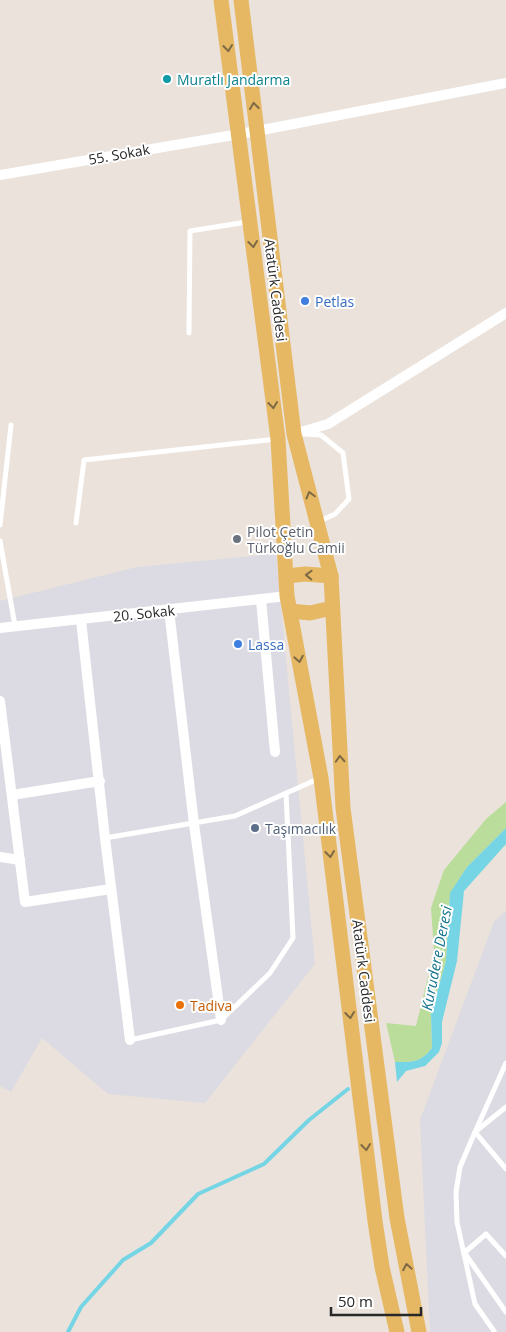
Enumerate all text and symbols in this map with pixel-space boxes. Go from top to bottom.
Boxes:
one-way arrow [222,44,232,53]
place label: Muratlı Jandarma [177,70,290,89]
marker: Muratlı Jandarma [161,73,173,85]
one-way arrow [249,102,260,110]
street label: 55. Sokak [87,139,152,169]
street label: Atatürk Caddesi [260,237,292,343]
one-way arrow [247,241,258,249]
place label: Petlas [315,292,355,311]
marker: Petlas [299,295,311,307]
one-way arrow [267,402,278,410]
one-way arrow [305,491,316,500]
place label: Pilot Çetin Türkoğlu Camii [247,522,345,557]
marker: Pilot Çetin Türkoğlu Camii [231,533,243,545]
one-way arrow [305,570,312,580]
street label: 20. Sokak [112,600,176,626]
place label: Lassa [248,635,284,654]
marker: Lassa [232,638,244,650]
one-way arrow [294,654,304,663]
one-way arrow [335,755,346,763]
place label: Taşımacılık [265,819,337,838]
marker: Taşımacılık [249,822,261,834]
one-way arrow [324,850,335,858]
water label: Kurudere Deresi [416,904,456,1012]
street label: Atatürk Caddesi [348,918,380,1024]
place label: Tadiva [190,996,232,1015]
marker: Tadiva [174,999,186,1011]
one-way arrow [344,1011,355,1019]
one-way arrow [361,1142,371,1151]
one-way arrow [402,1262,412,1271]
scale bar [331,1284,421,1316]
text: 50 m [338,1291,373,1311]

